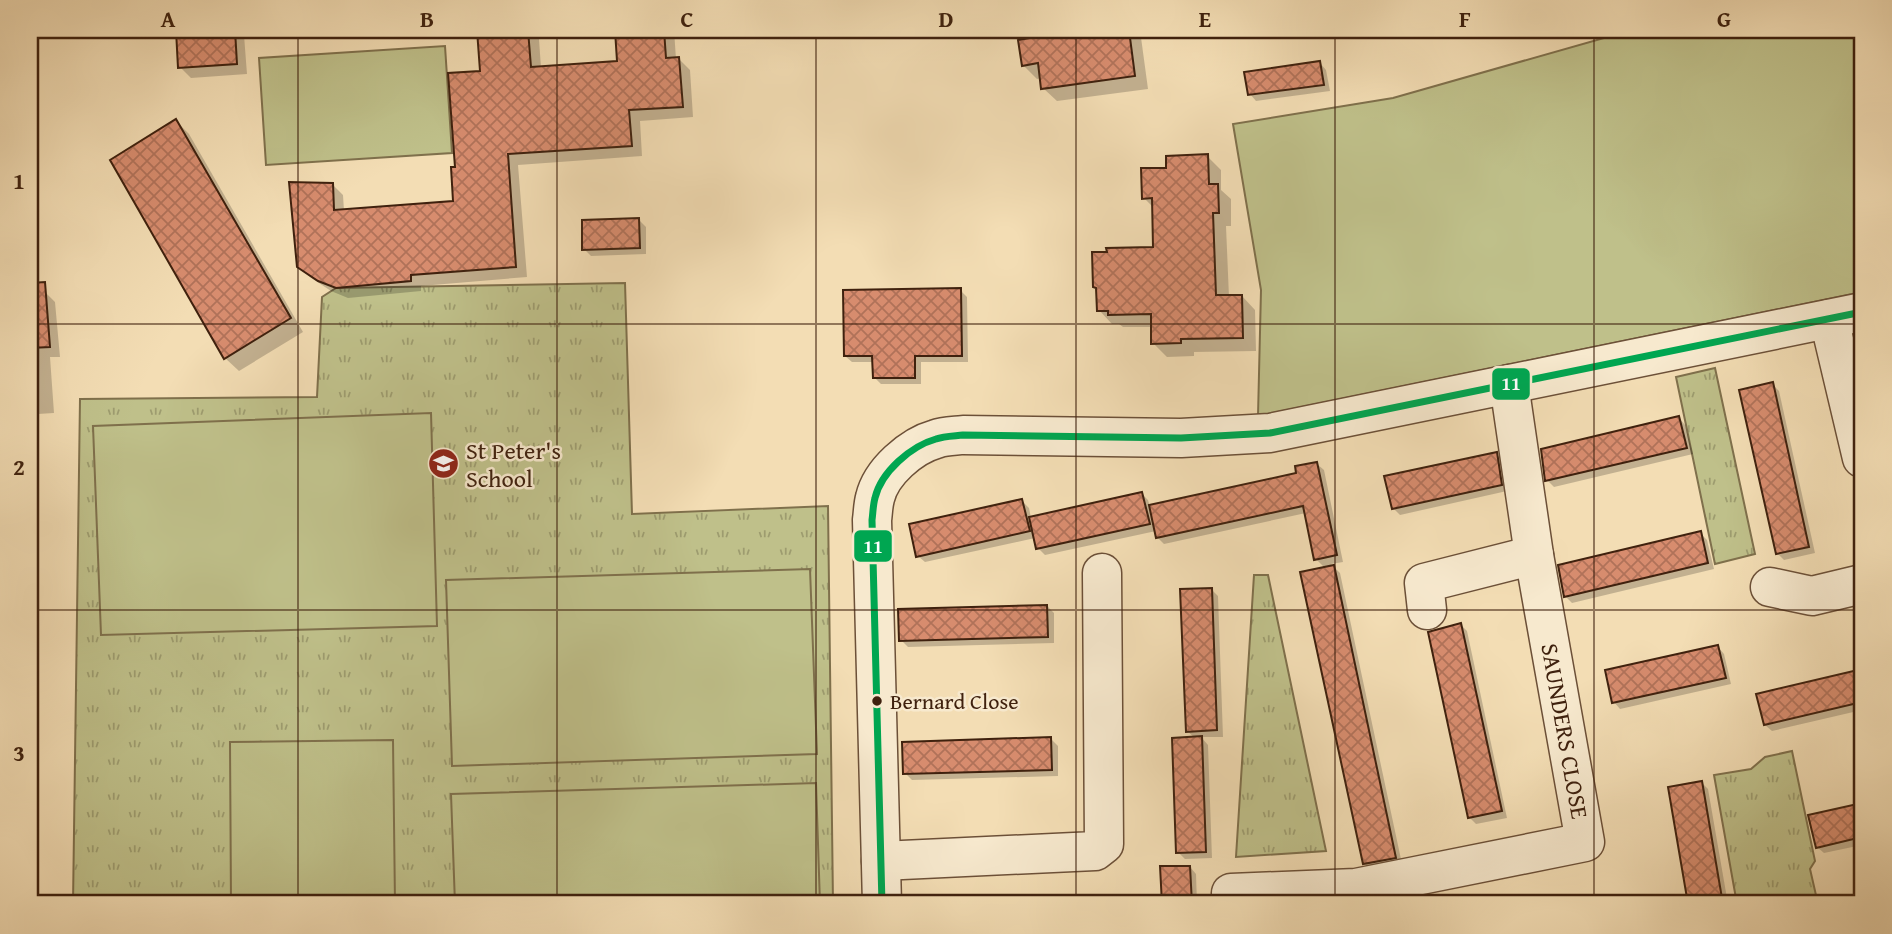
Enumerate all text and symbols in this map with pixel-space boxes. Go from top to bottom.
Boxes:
text: A [161,2,176,35]
text: B [420,2,434,35]
text: C [680,2,694,35]
text: D [939,2,954,35]
text: E [1199,2,1211,35]
text: F [1459,2,1471,35]
text: G [1717,2,1731,35]
text: 1 [13,164,25,197]
line badge: 11 [1491,367,1531,401]
text: 11 [1501,369,1521,397]
place label: St Peter's School [466,433,561,496]
school or university icon: St Peter's School [426,447,460,481]
text: 2 [13,450,25,483]
line badge: 11 [853,529,893,563]
text: 11 [863,532,883,560]
street label: SAUNDERS CLOSE [1532,641,1598,821]
place label: Bernard Close [890,685,1018,717]
marker: Bernard Close [870,694,884,708]
text: 3 [13,736,25,769]

